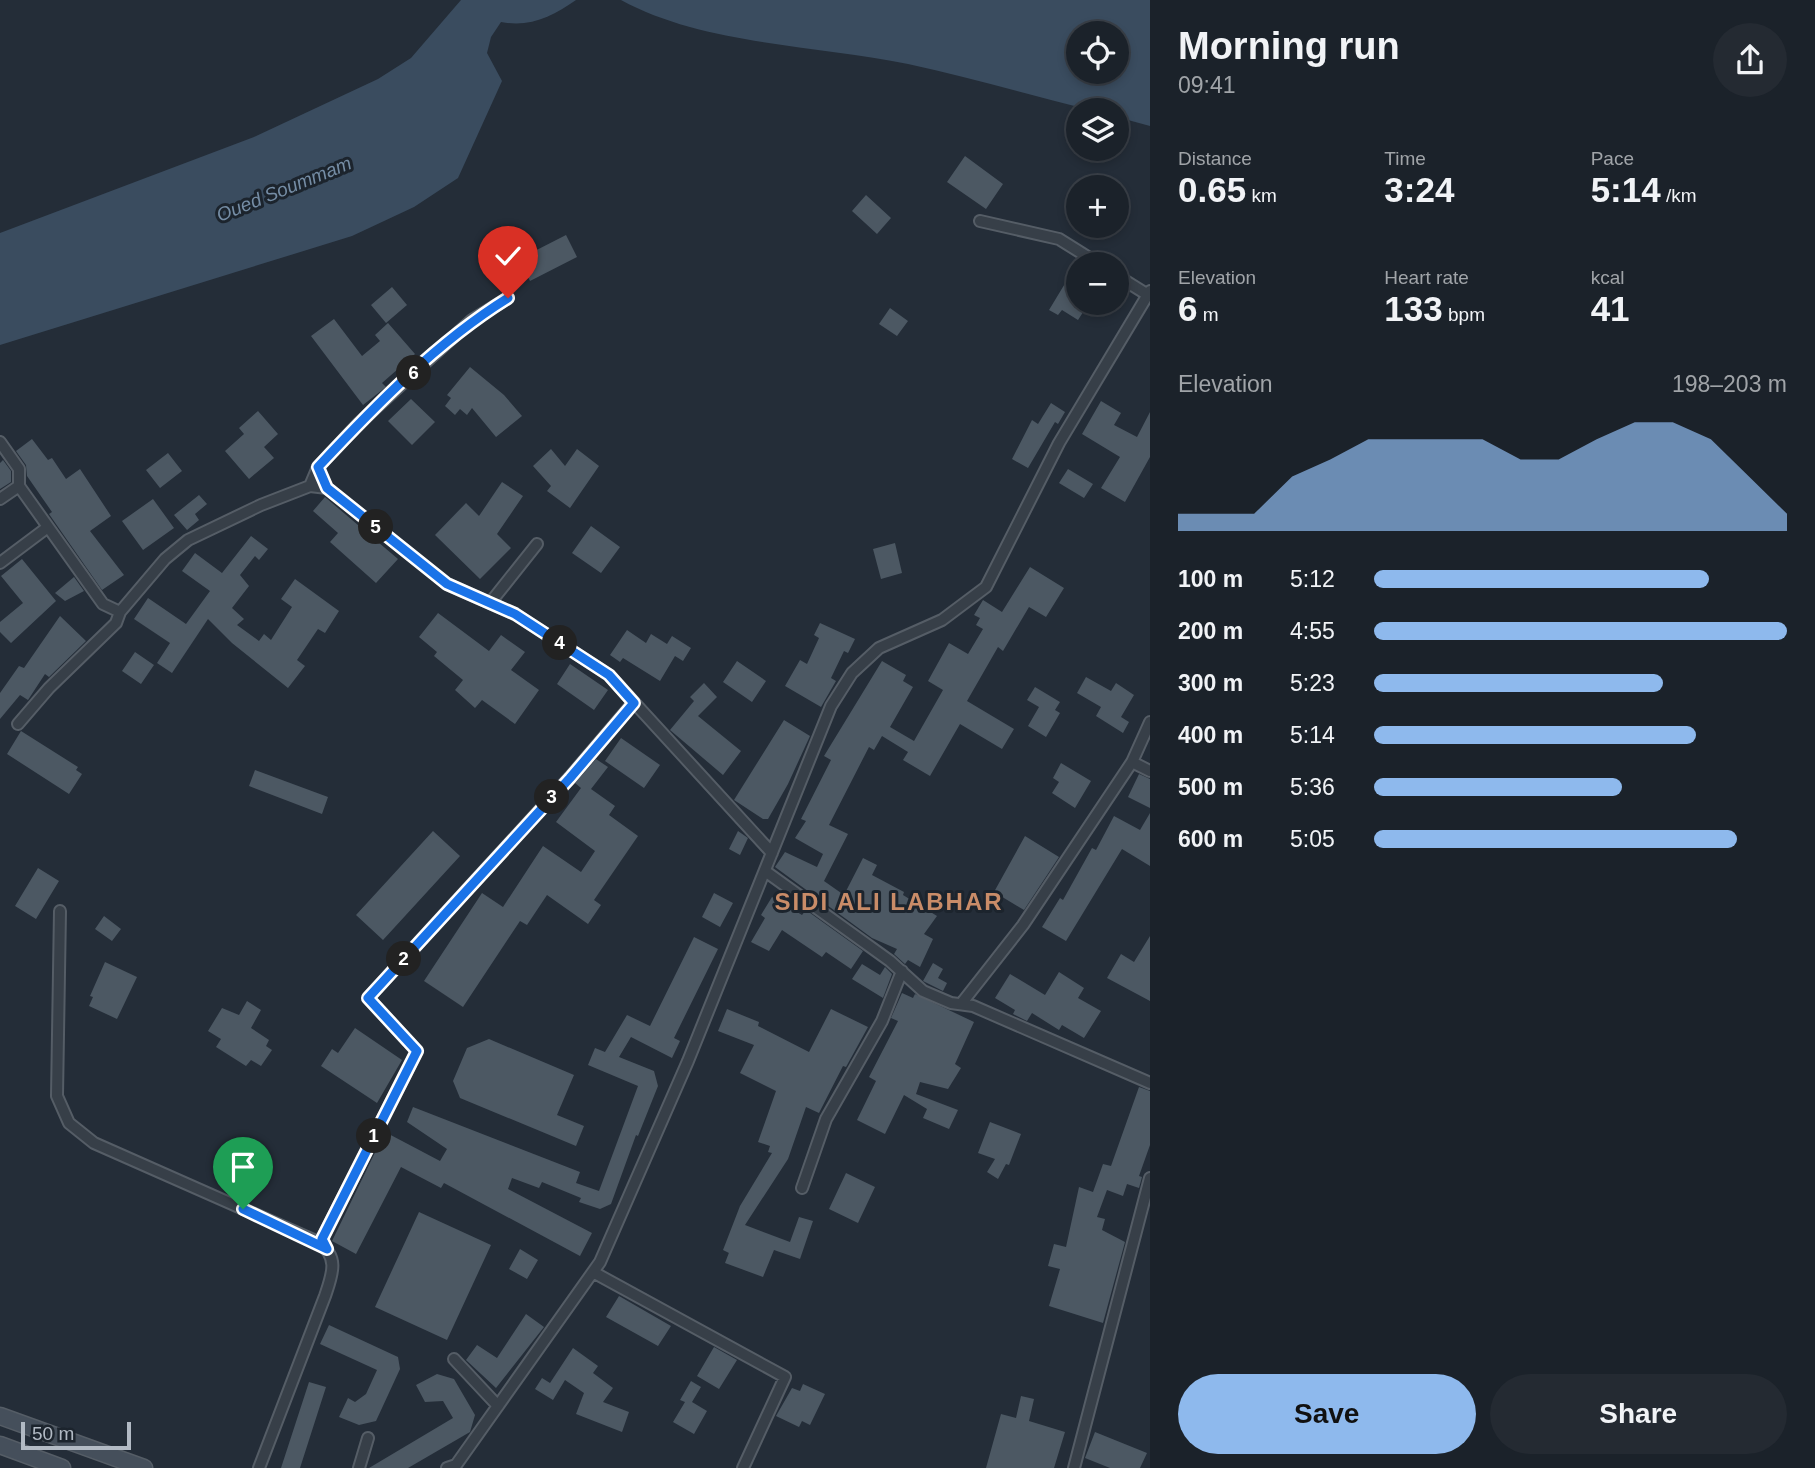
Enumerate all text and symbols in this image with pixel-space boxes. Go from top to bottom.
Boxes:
map controls [1066,21,1129,315]
button: locate [1066,21,1129,84]
button: share [1713,23,1787,97]
text: Morning run [1178,25,1400,67]
text: 09:41 [1178,72,1236,98]
button: layers [1066,98,1129,161]
text: Distance [1178,148,1252,169]
text: Time [1384,148,1426,169]
text: Pace [1591,148,1634,169]
water label: Oued Soummam [213,152,355,226]
text: 0.65 [1178,170,1246,209]
text: 3:24 [1384,170,1454,209]
text: 5:14 [1591,170,1661,209]
button: + [1066,175,1129,238]
text: km [1246,185,1277,206]
text: /km [1661,185,1697,206]
pin [478,226,538,298]
icon: check [489,237,527,275]
button: − [1066,252,1129,315]
text: Elevation [1178,267,1256,288]
text: Heart rate [1384,267,1469,288]
text: kcal [1591,267,1624,288]
text: 6 [1178,289,1197,328]
text: 133 [1384,289,1443,328]
text: 41 [1591,289,1630,328]
text: m [1197,304,1219,325]
text: bpm [1443,304,1485,325]
pin: 6 [396,356,432,390]
text: 6 [408,362,419,383]
text: Elevation [1178,371,1273,397]
text: 198–203 m [1672,371,1787,397]
pin: 5 [358,510,394,544]
text: 5 [370,516,381,537]
text: 100 m [1178,566,1243,592]
text: 5:12 [1290,566,1335,592]
text: 200 m [1178,618,1243,644]
text: 4:55 [1290,618,1335,644]
pin: 4 [542,626,578,660]
text: 4 [554,632,565,653]
text: 300 m [1178,670,1243,696]
text: 5:23 [1290,670,1335,696]
text: 400 m [1178,722,1243,748]
text: 5:14 [1290,722,1335,748]
text: 500 m [1178,774,1243,800]
text: 5:36 [1290,774,1335,800]
pin: 3 [534,780,570,814]
text: 3 [546,786,557,807]
text: 600 m [1178,826,1243,852]
text: 5:05 [1290,826,1335,852]
district label: SIDI ALI LABHAR [774,888,1004,915]
pin: 2 [386,942,422,976]
text: 2 [398,948,409,969]
pin: 1 [356,1118,392,1154]
text: 1 [368,1125,379,1146]
pin [213,1137,273,1209]
icon: arrive [224,1148,262,1186]
button: Save [1178,1374,1476,1454]
button: Share [1490,1374,1787,1454]
scale bar [21,1419,131,1451]
text: 50 m [32,1423,74,1444]

